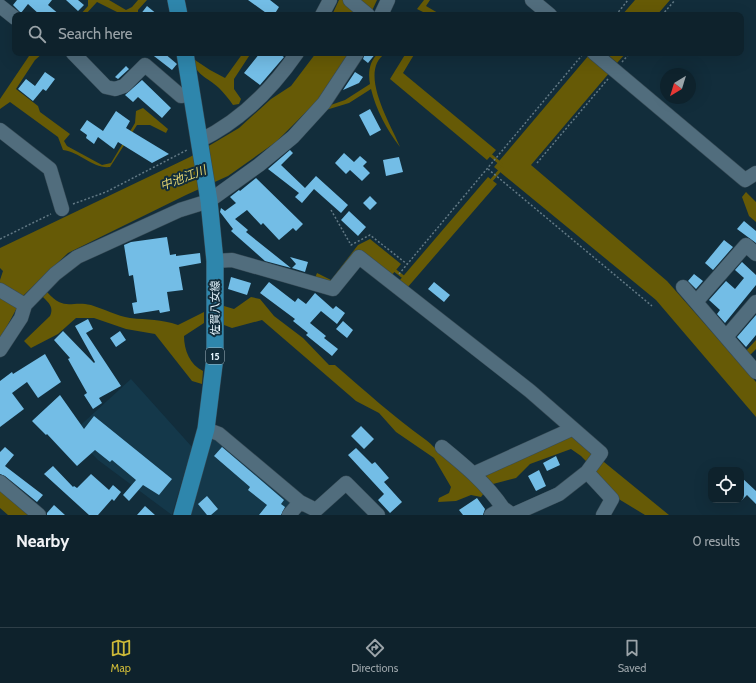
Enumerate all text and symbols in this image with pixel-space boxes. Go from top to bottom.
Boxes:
search box [12,12,744,56]
icon: search [26,23,48,45]
text: Search here [58,25,133,43]
north arrow [660,68,696,104]
water label: 中池江川 [158,161,210,193]
street label: 佐賀八女線 [208,281,222,336]
road number: 15 [206,348,224,364]
map controls [708,467,744,503]
button: locate [708,467,744,503]
text: Nearby [16,531,69,551]
text: 0 results [692,533,740,549]
tab: Map [110,637,132,675]
tab: Directions [351,637,398,675]
tab: Saved [618,637,646,675]

